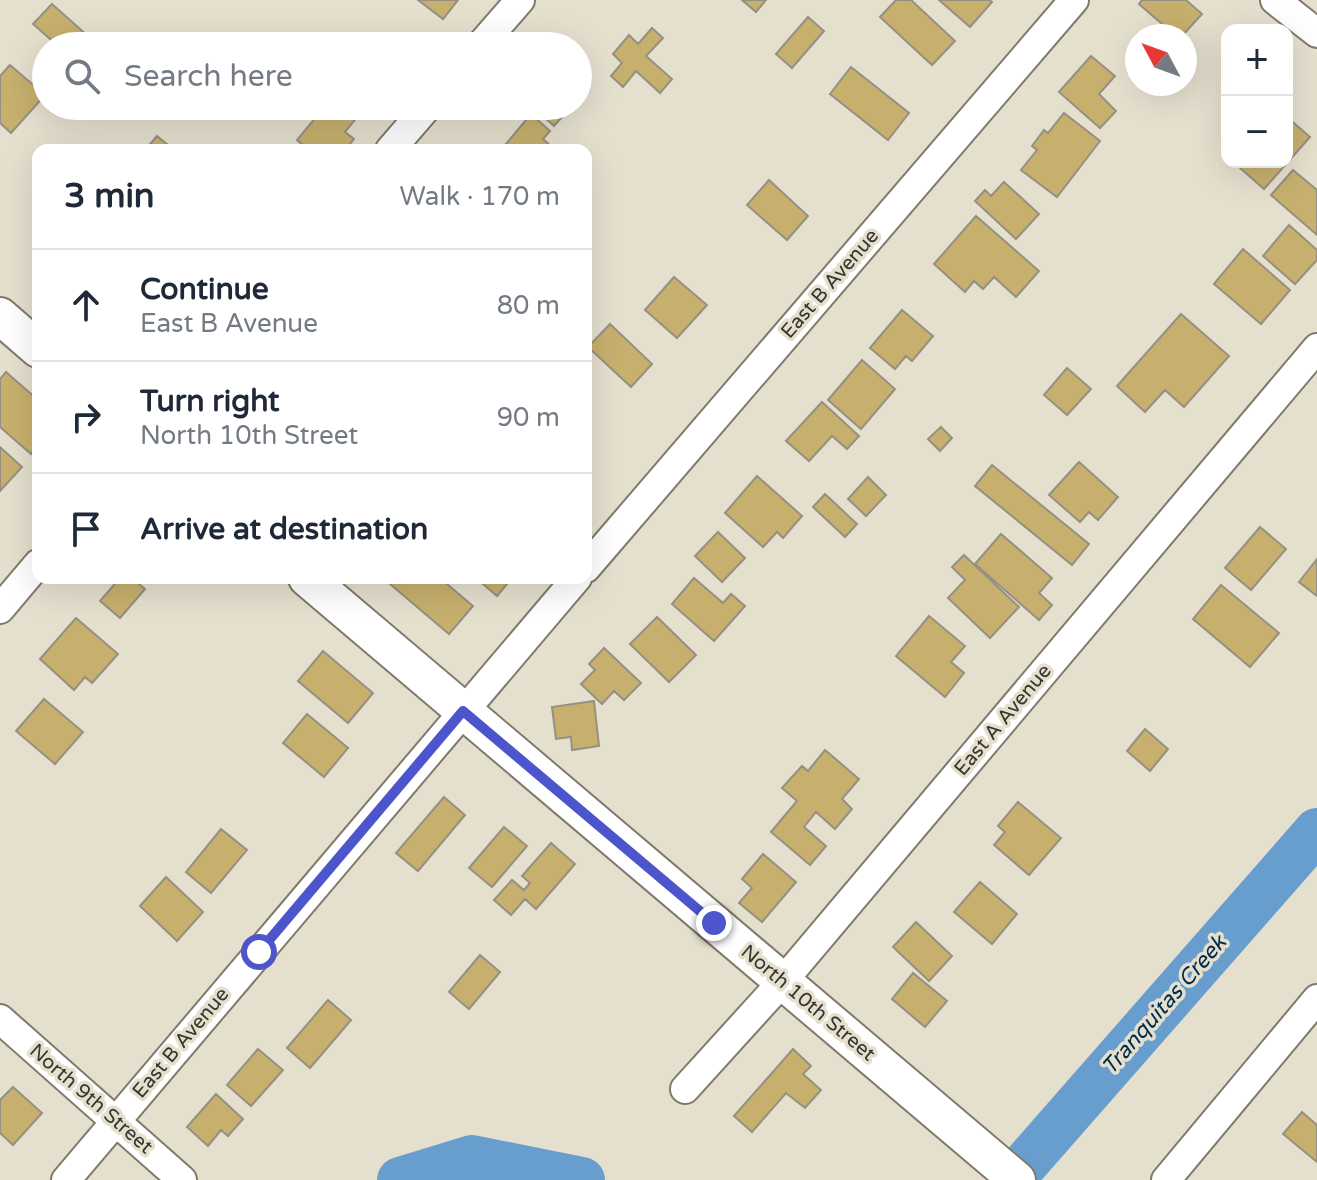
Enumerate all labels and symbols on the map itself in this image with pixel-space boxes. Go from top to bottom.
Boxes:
north arrow [1125,24,1197,96]
street label: East B Avenue [776,224,884,344]
street label: East A Avenue [949,659,1057,781]
route end [696,905,732,941]
water label: Tranquitas Creek [1096,928,1233,1080]
route start [241,934,277,970]
street label: North 10th Street [736,940,880,1066]
street label: East B Avenue [128,983,234,1103]
street label: North 9th Street [24,1039,158,1159]

